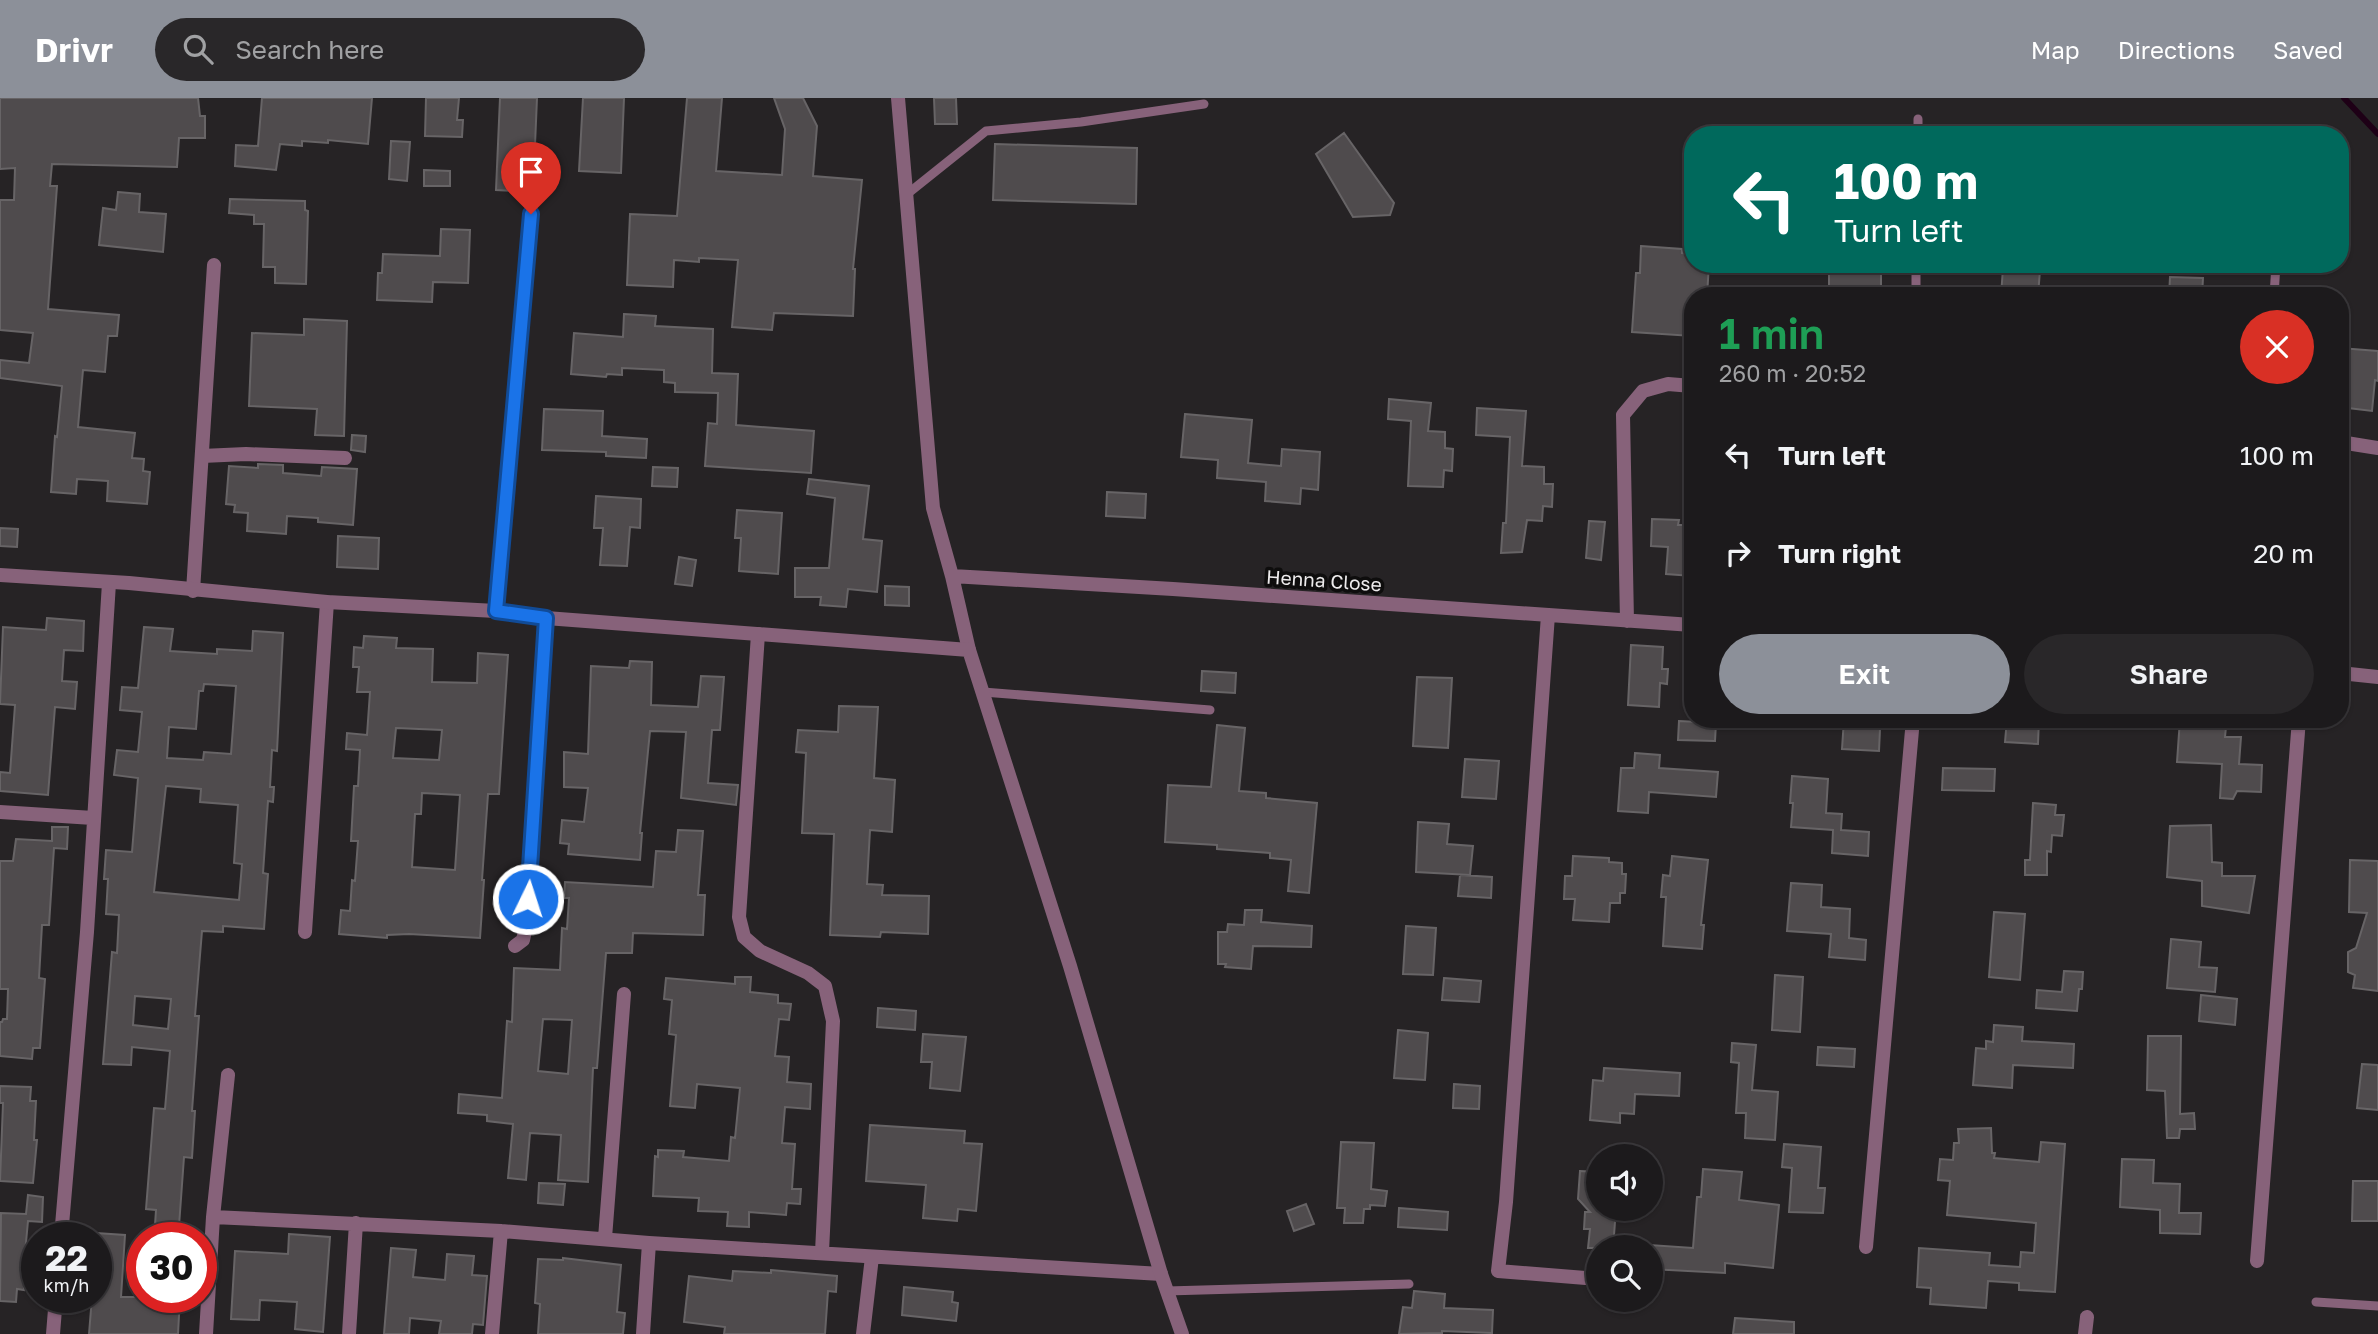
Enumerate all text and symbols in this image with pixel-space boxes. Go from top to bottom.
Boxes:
search box [155,18,645,81]
text: Drivr [35,30,113,69]
icon: search [179,30,217,68]
text: Search here [235,34,384,65]
text: Map [2031,35,2080,64]
text: Directions [2118,35,2235,64]
text: Saved [2273,35,2343,64]
pin [501,142,561,214]
text: 100 m [1834,151,1978,210]
icon: arrive [512,153,550,191]
icon: left [1719,154,1810,245]
text: Turn left [1834,211,1963,249]
text: 1 min [1719,308,1824,358]
button: close [2240,310,2314,384]
text: 260 m · 20:52 [1719,359,1866,387]
icon: left [1719,436,1757,474]
text: Turn left [1778,440,1886,471]
text: 100 m [2240,440,2314,471]
icon: right [1719,534,1757,572]
text: Turn right [1778,538,1901,569]
text: 20 m [2253,538,2314,569]
street label: Henna Close [1266,564,1382,596]
button: Exit [1719,634,2010,714]
button: Share [2024,634,2314,714]
position arrow [491,862,565,936]
map controls [1586,1144,1663,1312]
button: sound [1586,1144,1663,1221]
speed limit sign: 30 [126,1222,217,1313]
button: search [1586,1235,1663,1312]
text: 22 [45,1237,88,1279]
text: km/h [44,1274,89,1296]

